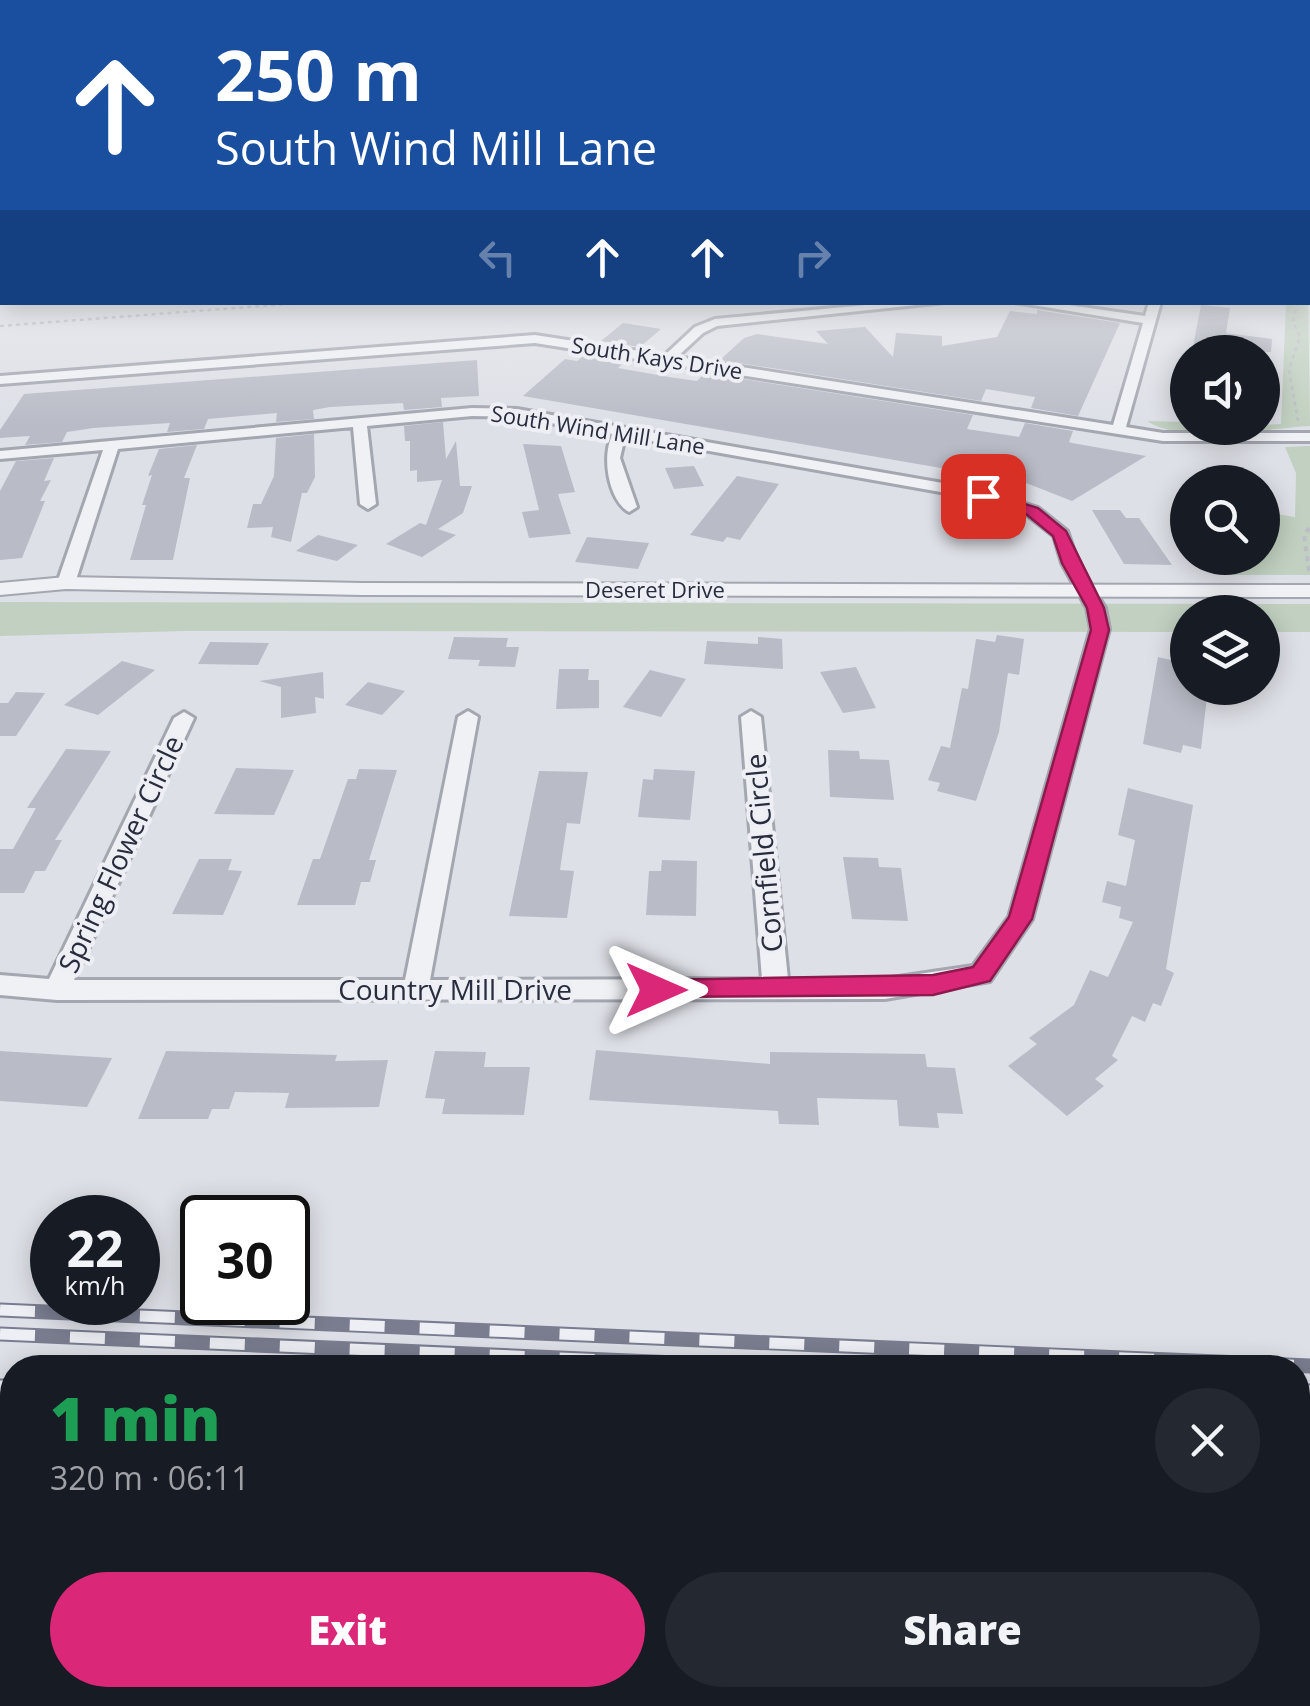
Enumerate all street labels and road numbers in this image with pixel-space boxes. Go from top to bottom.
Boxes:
street label: South Kays Drive [570,329,745,385]
street label: South Wind Mill Lane [489,397,707,461]
street label: Deseret Drive [585,574,725,604]
street label: Spring Flower Circle [48,729,192,978]
street label: Cornfield Circle [735,752,791,954]
street label: Country Mill Drive [338,970,572,1008]

